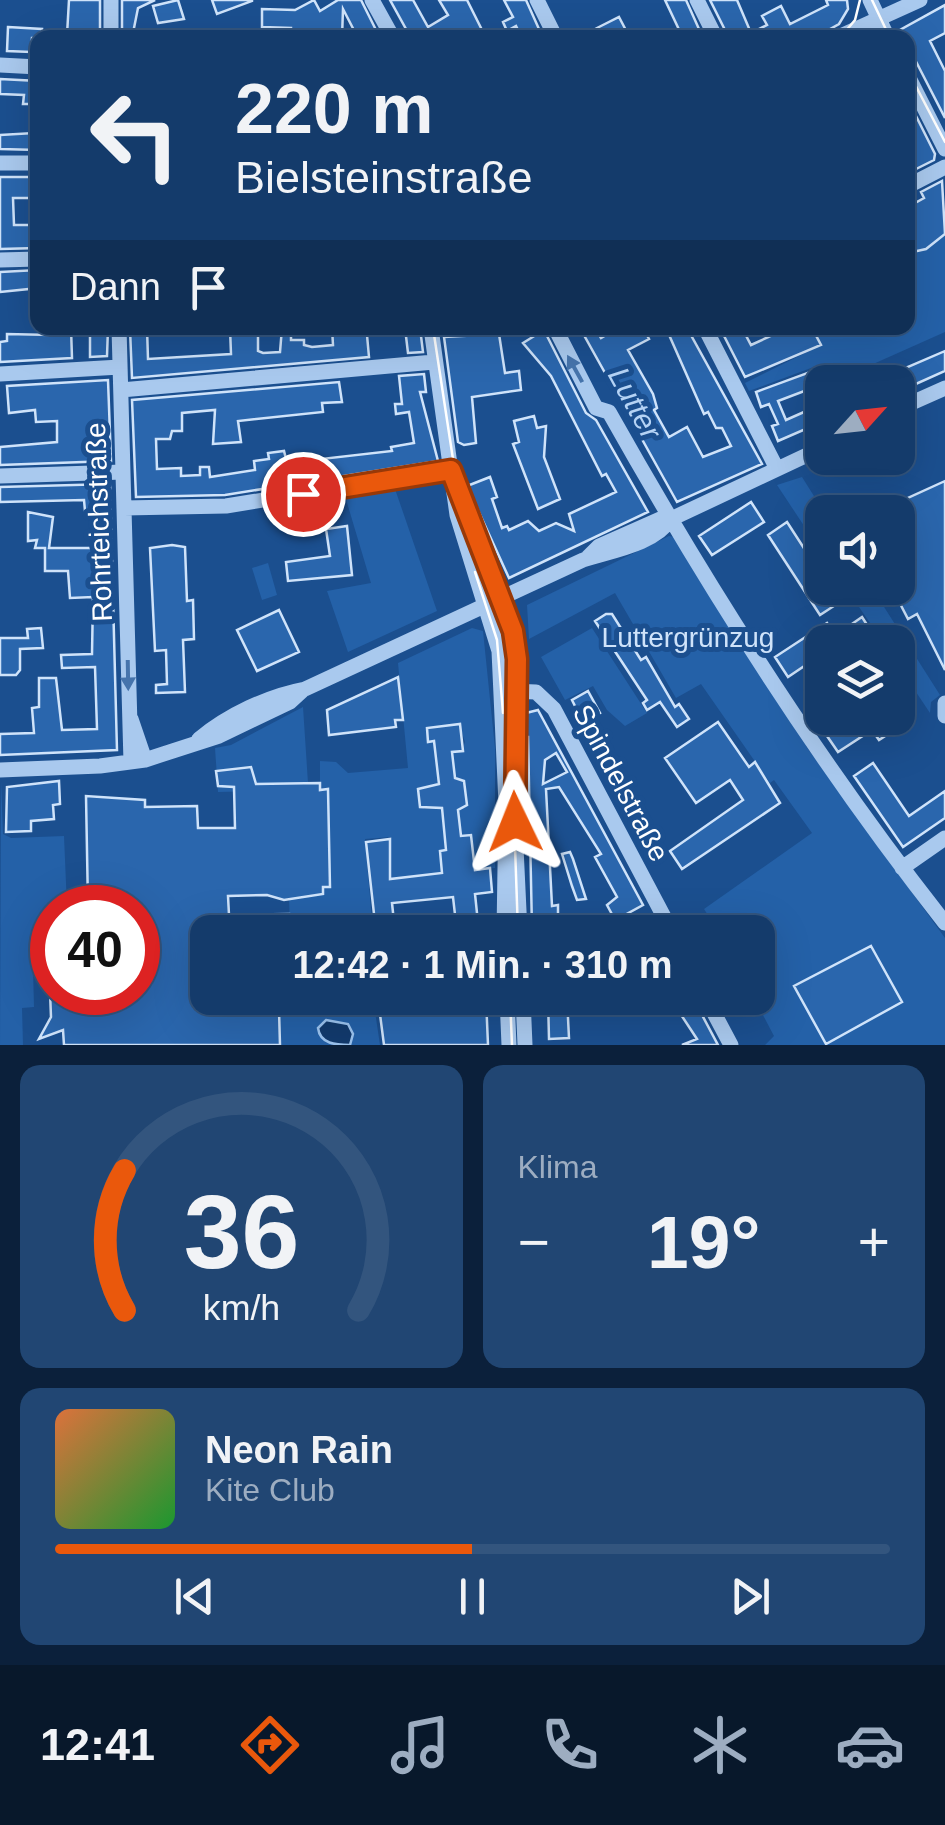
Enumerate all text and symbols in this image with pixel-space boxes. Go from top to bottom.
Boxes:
icon: left [70,70,200,200]
text: 220 m [235,70,433,148]
text: Bielsteinstraße [235,152,533,203]
icon: arrive [181,260,236,315]
text: Dann [70,266,161,308]
one-way arrow [567,355,584,384]
water label: Lutter [602,361,669,445]
north arrow [805,365,915,475]
map controls [805,365,915,735]
street label: Rohrteichstraße [80,422,118,622]
pin [261,452,346,537]
icon: arrive [276,467,331,522]
button: sound [805,495,915,605]
park label: Luttergrünzug [602,622,774,653]
button: layers [805,625,915,735]
one-way arrow [121,660,137,692]
street label: Spindelstraße [567,699,675,867]
position arrow [463,770,567,874]
speed limit sign: 40 [30,885,160,1015]
text: 12:42 · 1 Min. · 310 m [292,944,673,986]
text: Klima [518,1149,598,1185]
text: 36 [183,1174,299,1290]
text: 19° [647,1200,760,1284]
text: − [518,1211,550,1273]
text: + [858,1211,890,1273]
text: km/h [203,1288,280,1328]
text: Neon Rain [205,1429,393,1471]
text: Kite Club [205,1472,335,1508]
icon: previous [167,1569,222,1624]
icon: pause [445,1569,500,1624]
icon: next [723,1569,778,1624]
icon: directions [235,1710,305,1780]
icon: music [385,1710,455,1780]
icon: phone [535,1710,605,1780]
icon: climate [685,1710,755,1780]
icon: car [835,1710,905,1780]
text: 12:41 [40,1719,155,1770]

